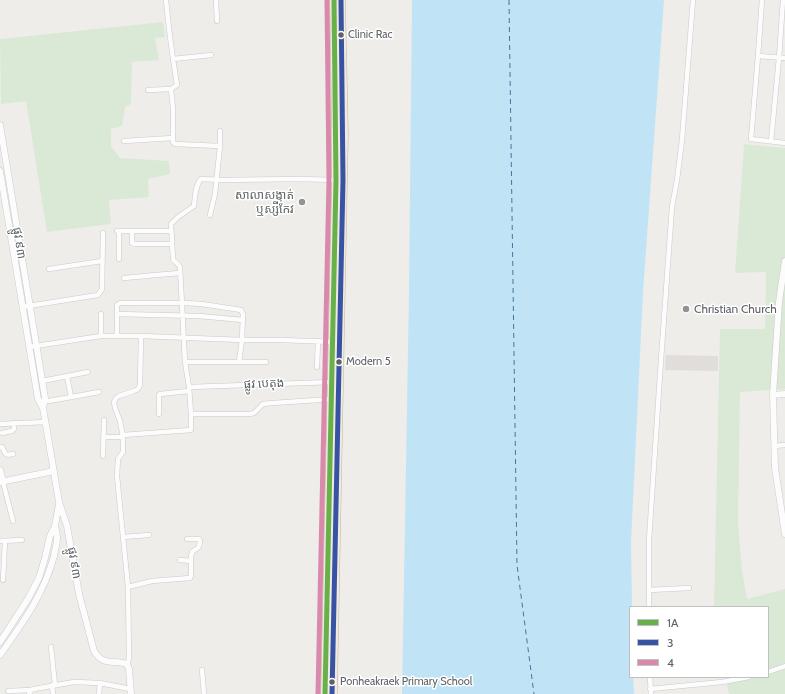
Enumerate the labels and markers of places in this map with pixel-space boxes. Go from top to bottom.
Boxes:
place label: Clinic Rac [348,28,393,42]
marker: Clinic Rac [336,30,346,40]
place label: សាលាសង្កាត់ ឬស្សីកែវ [235,188,294,216]
marker: សាលាសង្កាត់ ឬស្សីកែវ [297,197,307,207]
place label: Christian Church [694,302,777,316]
marker: Christian Church [681,304,691,314]
place label: Modern 5 [346,355,391,369]
marker: Modern 5 [334,357,344,367]
place label: Ponheakraek Primary School [340,675,472,689]
marker: Ponheakraek Primary School [327,677,337,687]

